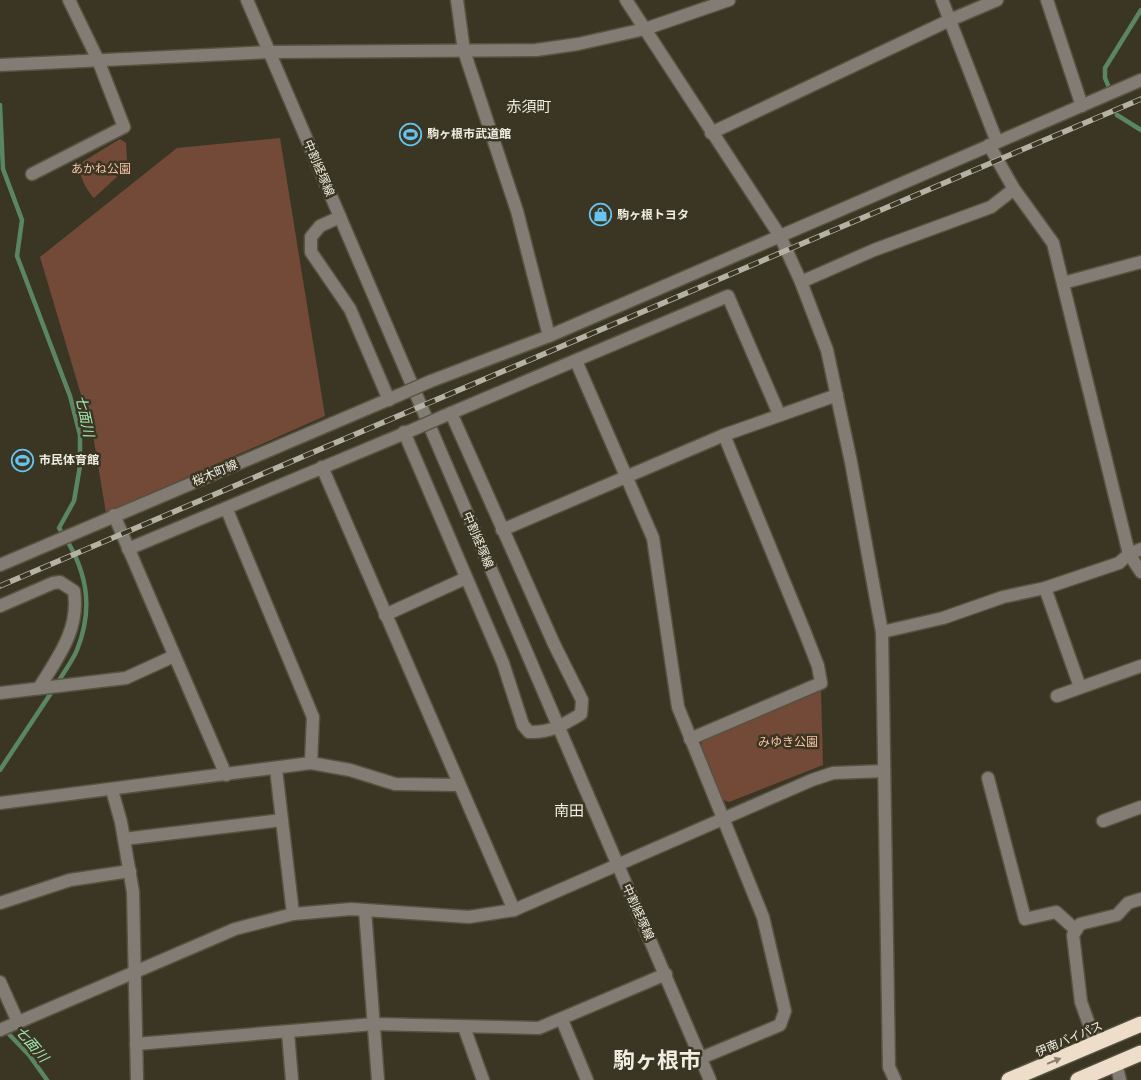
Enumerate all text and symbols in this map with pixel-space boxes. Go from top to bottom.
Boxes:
district label: 赤須町 [506,97,552,116]
sports icon: 駒ヶ根市武道館 [399,122,423,146]
place label: 駒ヶ根市武道館 [427,126,511,141]
street label: 中割経塚線 [301,137,338,198]
park label: あかね公園 [71,161,131,176]
shop icon: 駒ヶ根トヨタ [589,203,613,227]
place label: 駒ヶ根トヨタ [617,207,689,222]
water label: 七面川 [72,394,99,440]
sports icon: 市民体育館 [11,448,35,472]
place label: 市民体育館 [39,452,99,467]
street label: 桜木町線 [190,456,240,489]
street label: 中割経塚線 [460,509,497,570]
park label: みゆき公園 [758,734,818,749]
district label: 南田 [554,801,584,820]
street label: 中割経塚線 [619,881,658,942]
street label: 伊南バイパス [1033,1018,1105,1059]
water label: 七面川 [12,1022,54,1067]
district label: 駒ヶ根市 [613,1047,701,1074]
one-way arrow [1047,1057,1061,1065]

